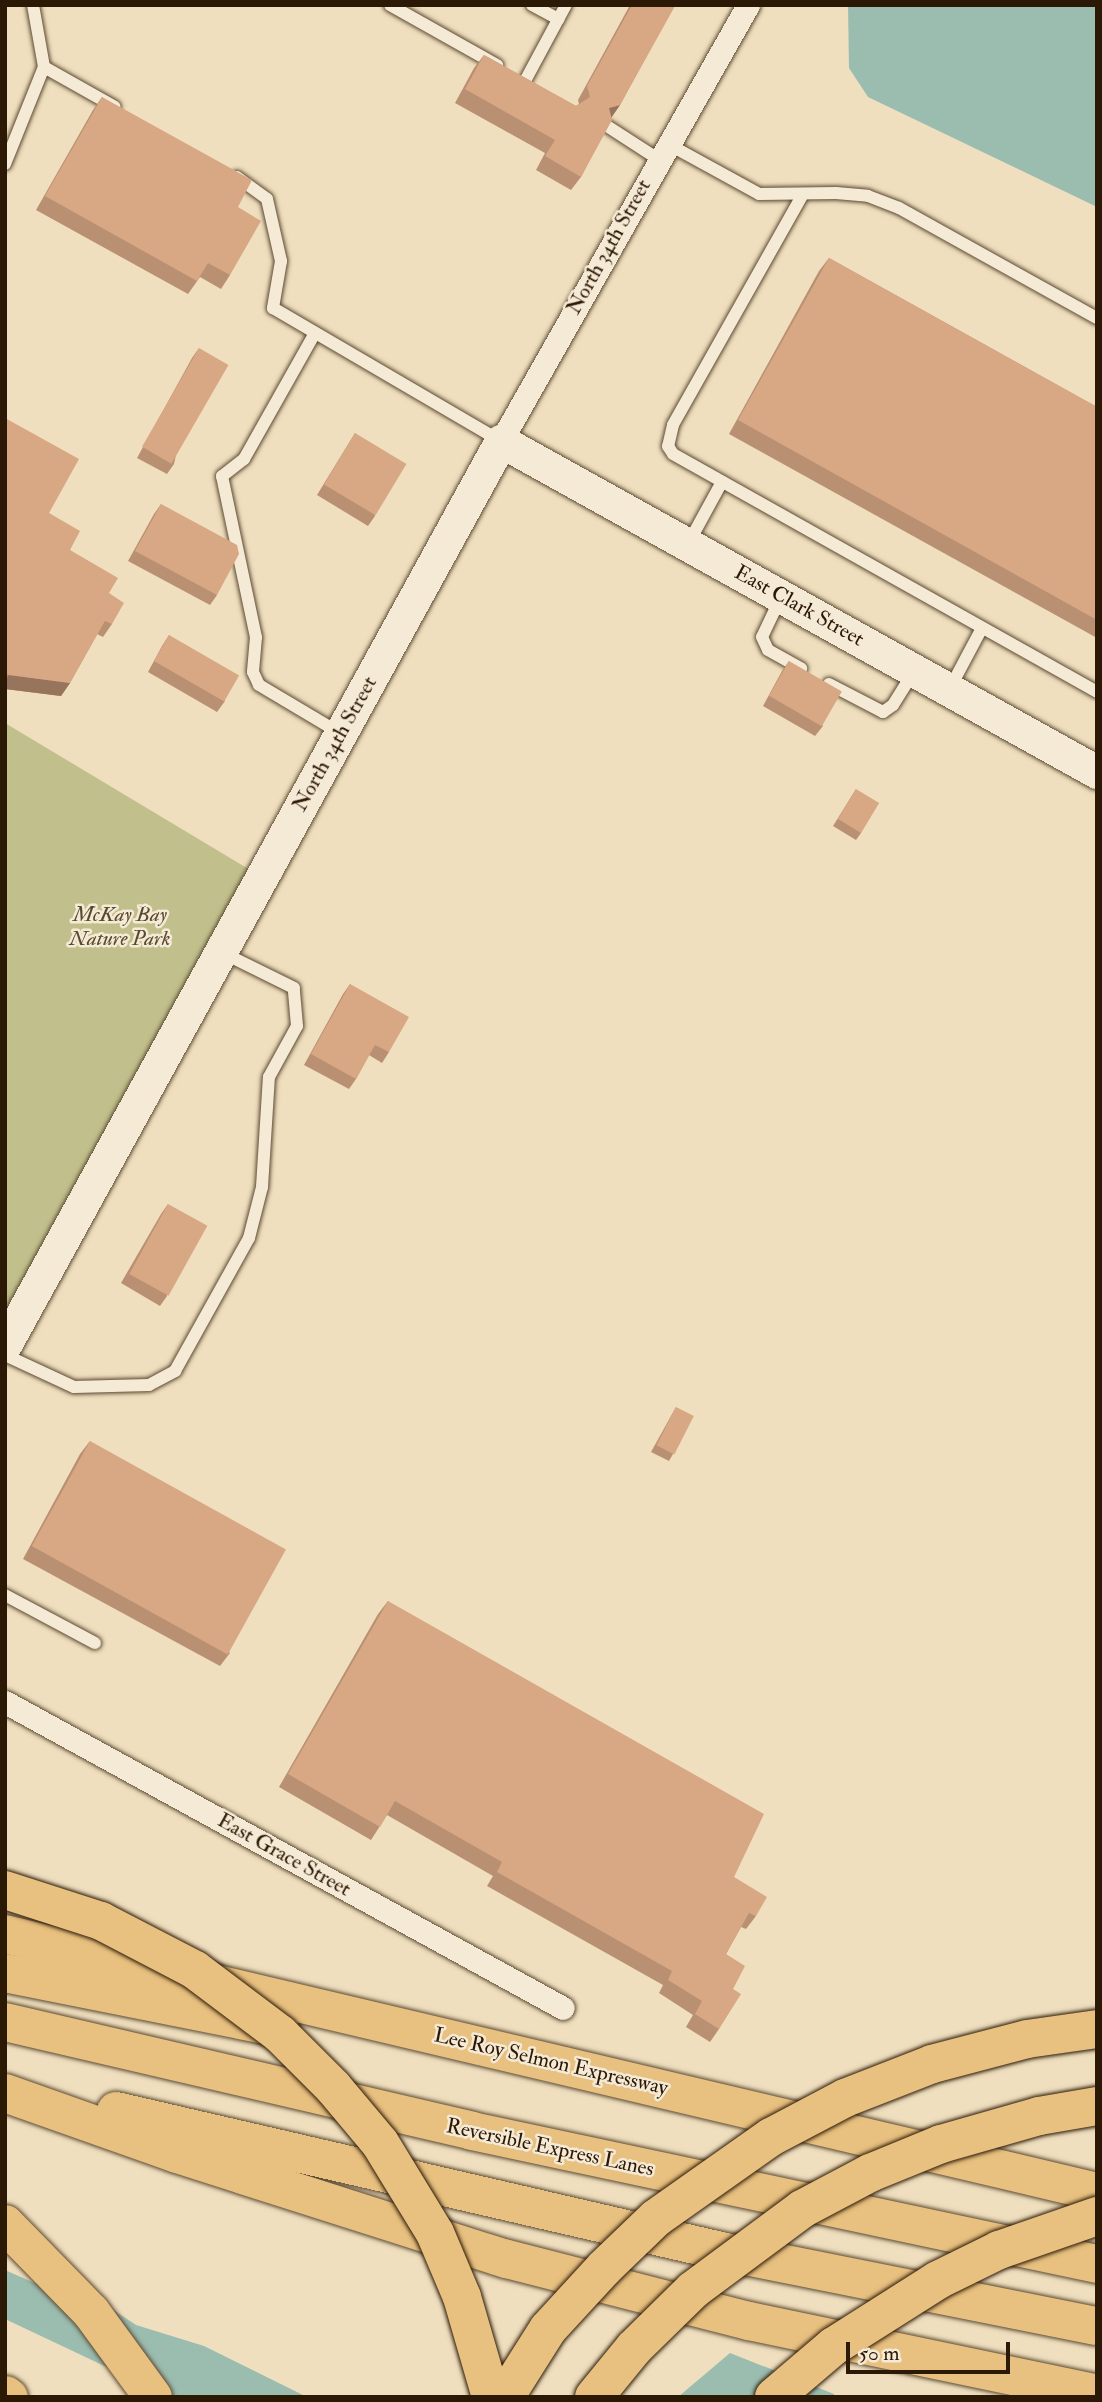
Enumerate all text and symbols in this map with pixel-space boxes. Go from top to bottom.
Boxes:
street label: North 34th Street [561,175,657,319]
street label: East Clark Street [730,560,868,652]
street label: North 34th Street [287,672,383,816]
park label: McKay Bay Nature Park [70,902,170,952]
street label: East Grace Street [213,1808,355,1902]
street label: Lee Roy Selmon Expressway [431,2023,671,2101]
street label: Reversible Express Lanes [444,2114,656,2182]
scale bar [850,2328,1014,2372]
text: 50 m [859,2340,900,2367]

